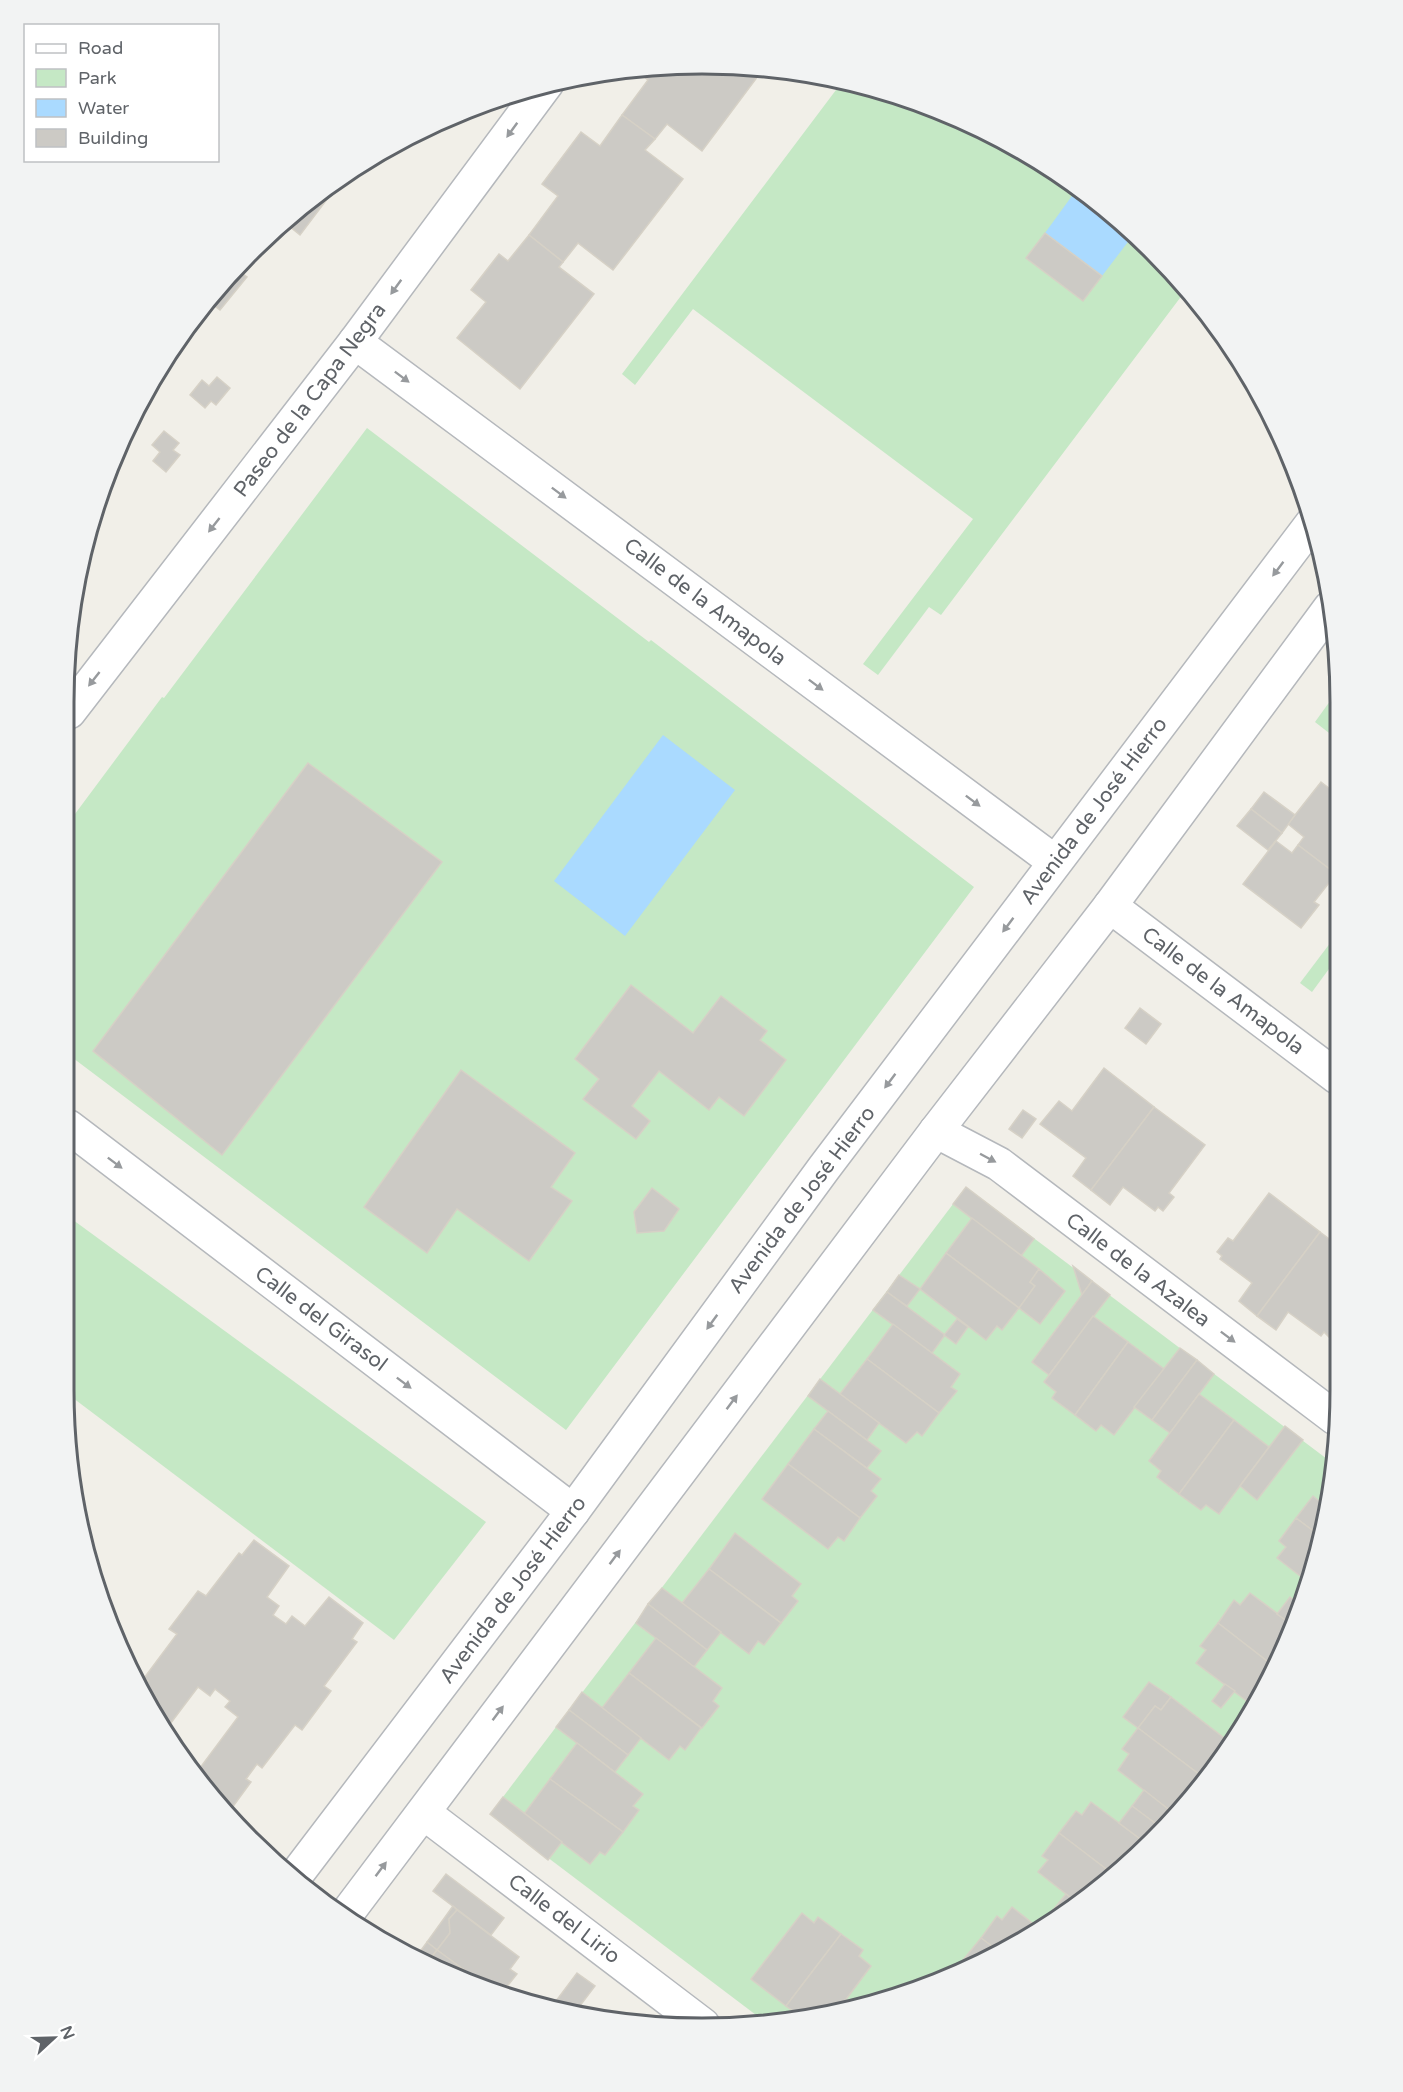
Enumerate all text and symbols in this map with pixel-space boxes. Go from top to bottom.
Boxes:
legend [24,24,219,162]
text: Road [78,37,123,59]
text: Park [78,67,117,89]
text: Water [78,97,129,119]
one-way arrow [506,122,518,138]
text: Building [78,127,148,149]
one-way arrow [390,278,402,294]
street label: Paseo de la Capa Negra [229,298,391,502]
one-way arrow [394,371,410,383]
one-way arrow [551,487,566,499]
one-way arrow [207,517,220,533]
street label: Calle de la Amapola [619,533,791,671]
one-way arrow [1272,561,1284,576]
one-way arrow [88,671,101,687]
one-way arrow [808,679,824,691]
street label: Avenida de José Hierro [1015,712,1173,910]
one-way arrow [965,795,981,807]
one-way arrow [1001,917,1014,933]
street label: Calle de la Amapola [1137,922,1309,1060]
one-way arrow [885,1073,897,1088]
street label: Avenida de José Hierro [723,1101,881,1299]
one-way arrow [980,1153,997,1163]
one-way arrow [107,1156,123,1169]
street label: Calle de la Azalea [1061,1208,1215,1332]
street label: Calle del Girasol [250,1261,392,1377]
one-way arrow [706,1314,718,1329]
one-way arrow [1221,1331,1236,1343]
one-way arrow [396,1376,412,1389]
one-way arrow [726,1394,738,1409]
street label: Avenida de José Hierro [434,1491,592,1689]
one-way arrow [609,1550,621,1566]
one-way arrow [491,1705,504,1721]
one-way arrow [375,1862,387,1878]
street label: Calle del Lirio [503,1869,625,1969]
north arrow [24,2008,84,2068]
text: N [55,2023,79,2042]

